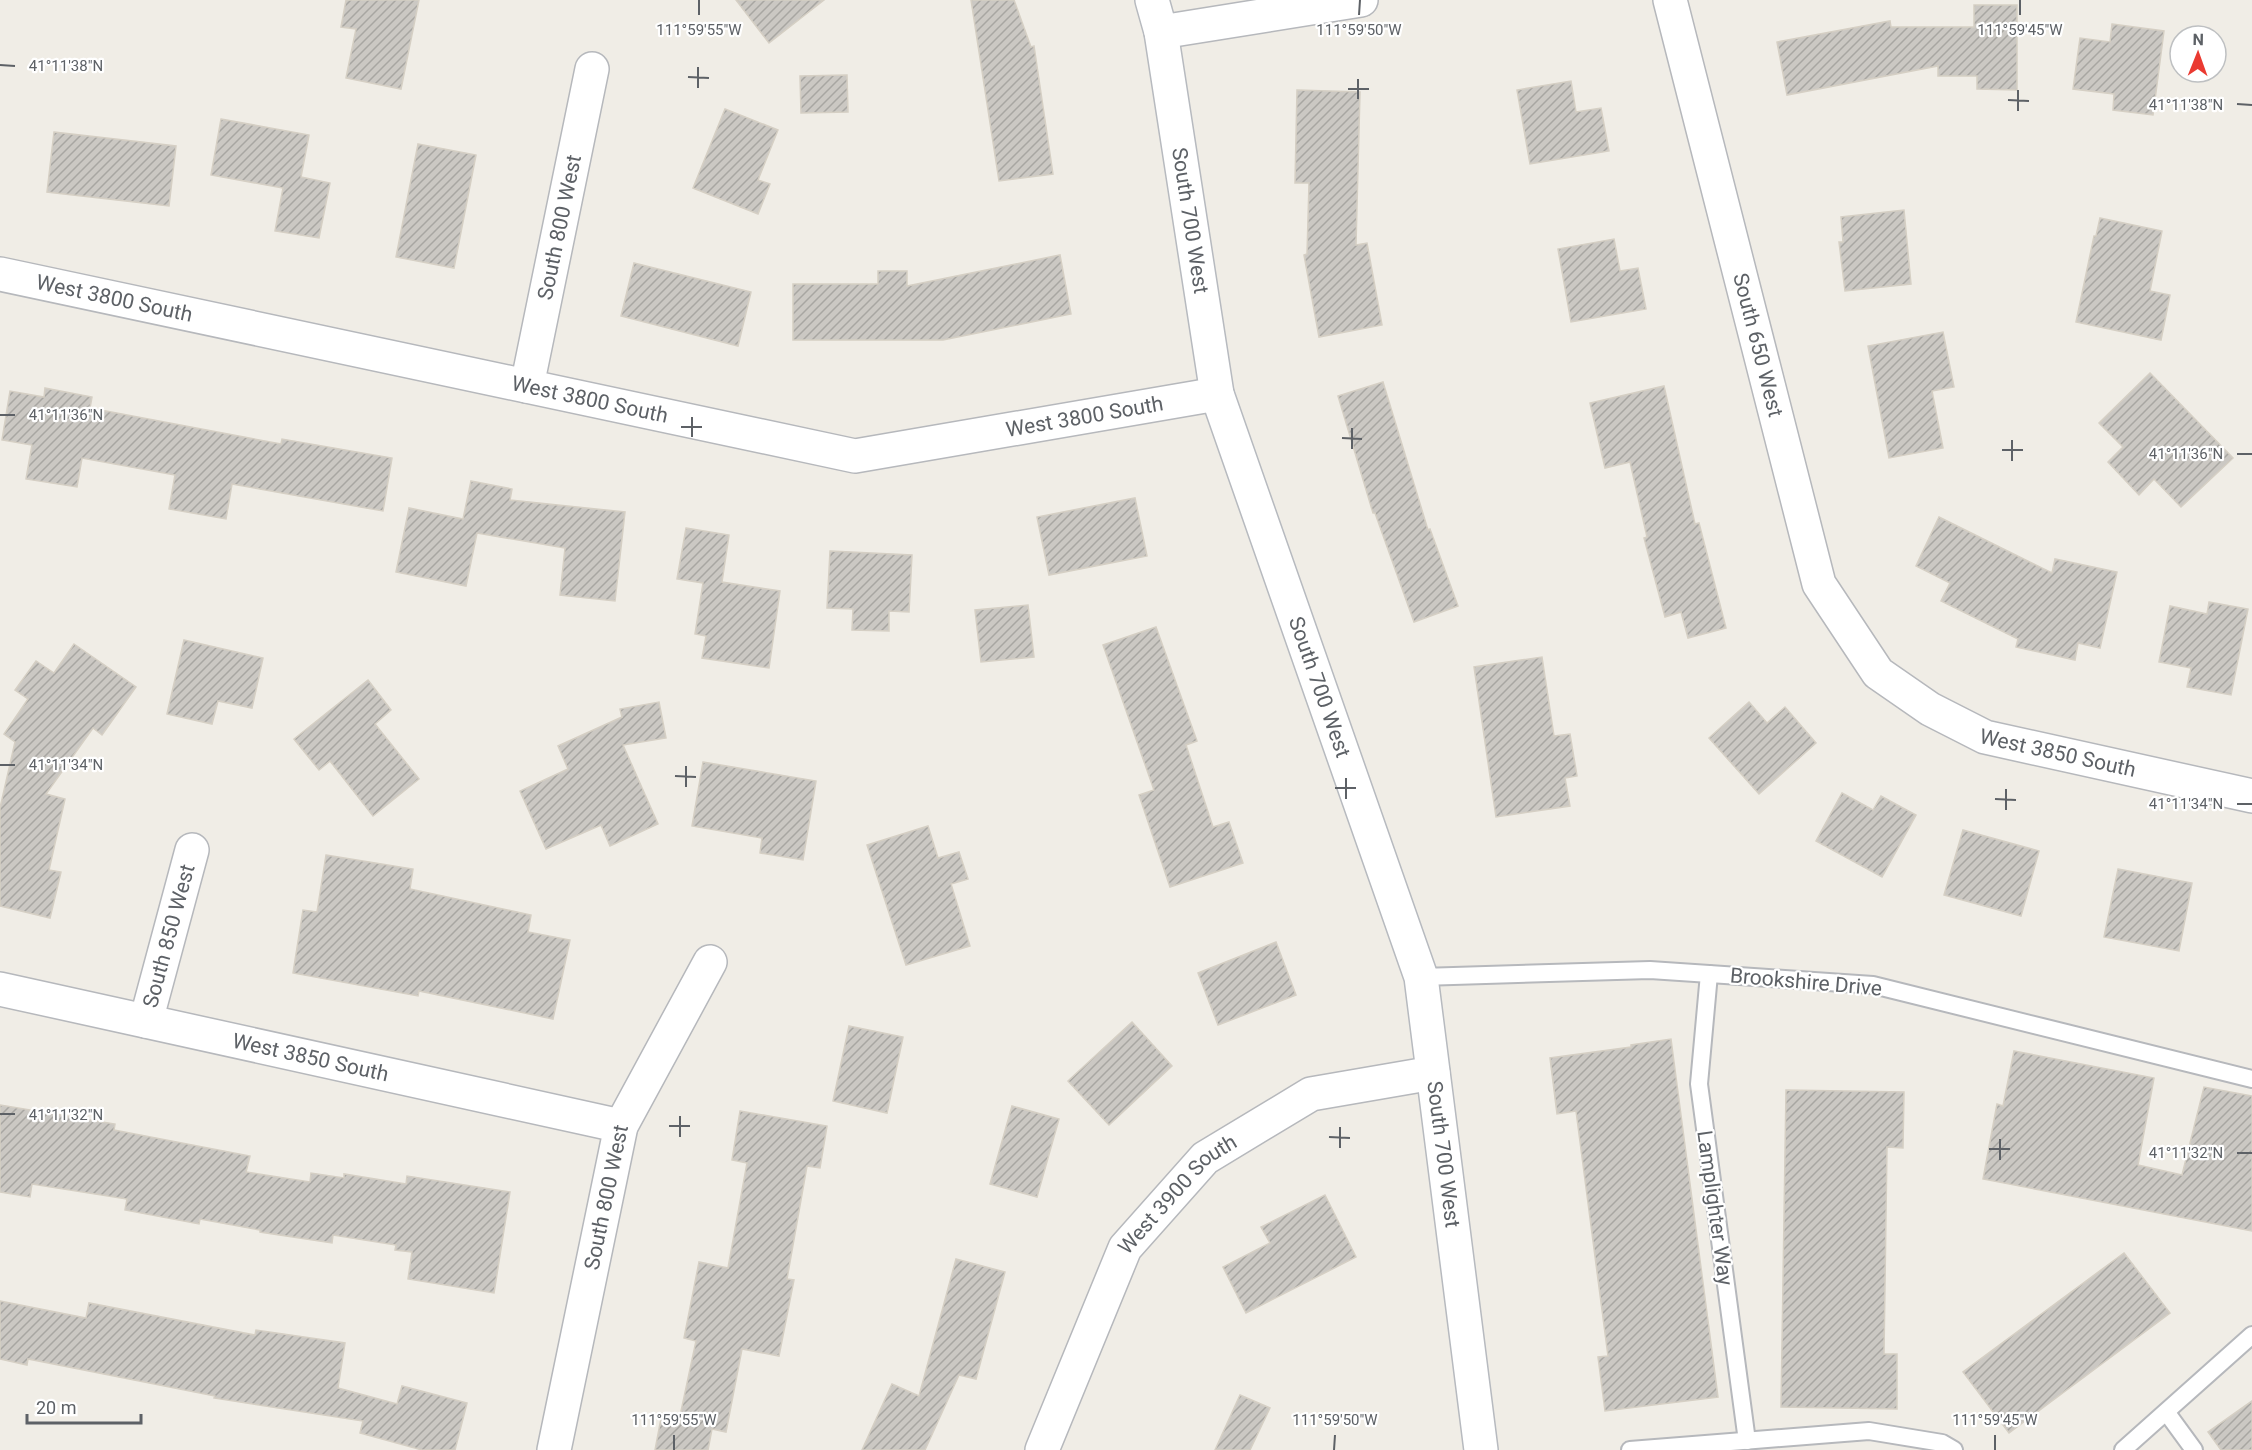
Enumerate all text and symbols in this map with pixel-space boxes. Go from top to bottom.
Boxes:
text: 111°59'55"W [656,21,742,39]
text: 111°59'50"W [1316,21,1402,39]
text: 111°59'45"W [1977,21,2063,39]
north arrow [2168,24,2228,84]
text: N [2192,30,2204,49]
text: 41°11'38"N [29,57,103,75]
text: 41°11'38"N [2149,96,2223,114]
street label: South 700 West [1167,146,1213,295]
street label: South 800 West [533,152,586,302]
street label: West 3800 South [34,270,195,327]
street label: South 650 West [1728,270,1788,420]
street label: West 3800 South [509,371,670,428]
street label: West 3800 South [1004,391,1165,442]
text: 41°11'36"N [29,406,103,424]
text: 41°11'36"N [2149,445,2223,463]
street label: South 700 West [1284,613,1355,761]
street label: West 3850 South [1977,724,2138,782]
text: 41°11'34"N [29,756,103,774]
text: 41°11'34"N [2149,795,2223,813]
street label: South 850 West [138,862,200,1010]
street label: Brookshire Drive [1729,963,1883,1001]
street label: West 3850 South [230,1029,391,1086]
street label: South 700 West [1422,1080,1465,1229]
text: 41°11'32"N [29,1106,103,1124]
street label: South 800 West [580,1123,633,1272]
street label: Lamplighter Way [1692,1129,1738,1287]
street label: West 3900 South [1113,1130,1241,1259]
text: 41°11'32"N [2149,1144,2223,1162]
scale bar [27,1387,141,1425]
text: 20 m [36,1397,76,1418]
text: 111°59'55"W [631,1411,717,1429]
text: 111°59'50"W [1292,1411,1378,1429]
text: 111°59'45"W [1952,1411,2038,1429]

